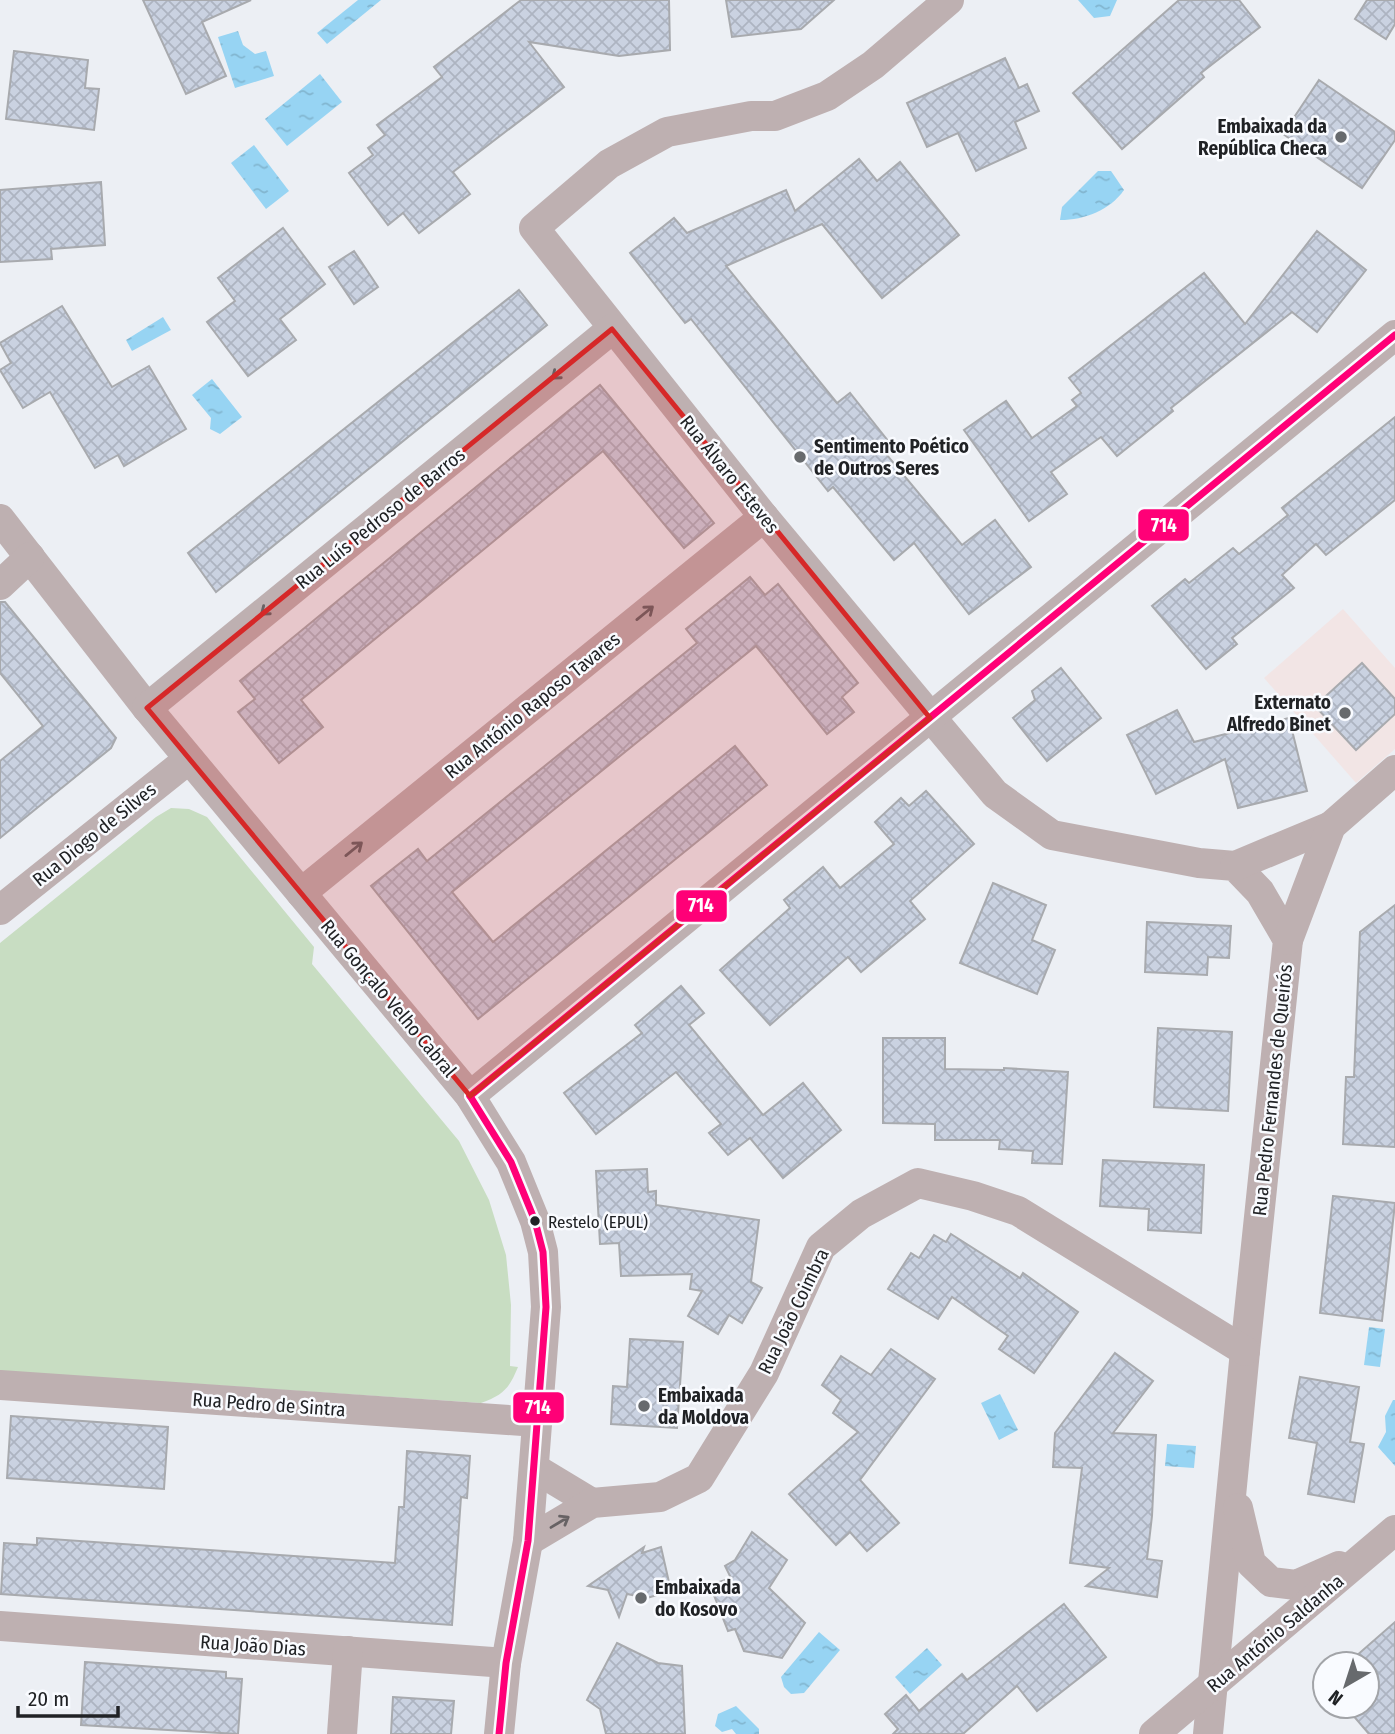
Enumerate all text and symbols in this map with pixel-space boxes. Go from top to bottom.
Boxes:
place label: Embaixada da República Checa [1198,115,1327,160]
marker: Embaixada da República Checa [1333,129,1349,145]
one-way arrow [551,364,569,380]
street label: Rua Álvaro Esteves [675,411,784,538]
place label: Sentimento Poético de Outros Seres [814,435,969,480]
street label: Rua Luís Pedroso de Barros [291,443,470,594]
marker: Sentimento Poético de Outros Seres [792,449,808,465]
line badge: 714 [1137,508,1190,542]
text: 714 [1151,514,1177,537]
one-way arrow [260,601,278,616]
one-way arrow [635,606,653,621]
street label: Rua António Raposo Tavares [440,627,625,783]
place label: Externato Alfredo Binet [1226,691,1331,736]
marker: Externato Alfredo Binet [1337,705,1353,721]
street label: Rua Diogo de Silves [28,778,161,891]
one-way arrow [344,842,362,857]
line badge: 714 [675,889,728,923]
text: 714 [688,894,714,917]
street label: Rua Gonçalo Velho Cabral [316,915,461,1082]
street label: Rua Pedro Fernandes de Queirós [1248,963,1297,1217]
place label: Restelo (EPUL) [548,1212,648,1233]
marker: Restelo (EPUL) [528,1214,542,1228]
street label: Rua João Coimbra [753,1245,834,1378]
place label: Embaixada da Moldova [658,1384,749,1429]
street label: Rua Pedro de Sintra [192,1388,346,1421]
line badge: 714 [512,1391,565,1424]
text: 714 [525,1396,551,1419]
marker: Embaixada da Moldova [636,1398,652,1414]
one-way arrow [549,1515,569,1529]
street label: Rua António Saldanha [1202,1569,1348,1697]
place label: Embaixada do Kosovo [655,1576,741,1621]
marker: Embaixada do Kosovo [633,1590,649,1606]
street label: Rua João Dias [199,1630,307,1661]
north arrow [1311,1650,1381,1720]
scale bar [18,1674,117,1718]
text: N [1324,1685,1347,1710]
text: 20 m [28,1686,69,1712]

